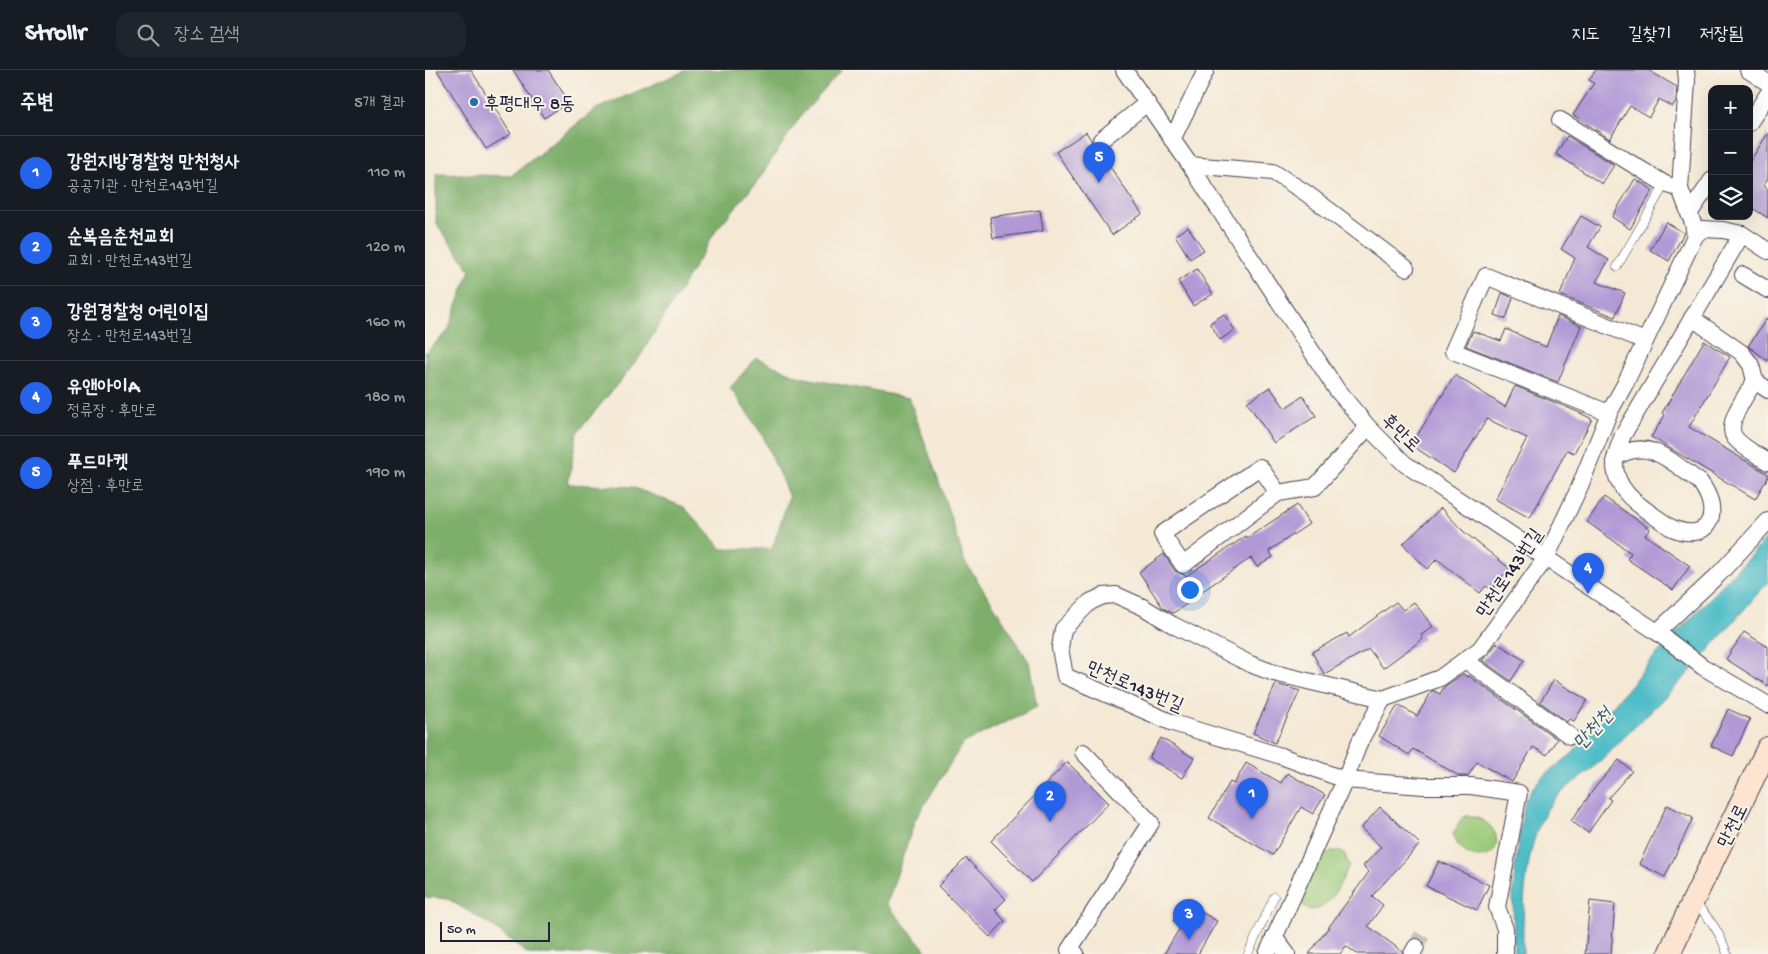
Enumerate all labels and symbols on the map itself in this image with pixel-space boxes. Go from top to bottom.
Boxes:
place label: 후평대우 8동 [484,94,575,117]
marker: 후평대우 8동 [468,96,480,108]
pin: 5 [1083,142,1115,183]
street label: 후만로 [1375,410,1424,459]
street label: 만천로143번길 [1473,525,1549,623]
pin: 4 [1572,553,1604,594]
your location [1177,577,1203,603]
street label: 만천로143번길 [1083,658,1187,719]
water label: 만천천 [1570,703,1621,756]
pin: 1 [1236,778,1268,819]
pin: 2 [1034,781,1066,822]
street label: 만천로 [1714,801,1755,852]
pin: 3 [1173,899,1205,940]
scale bar [440,919,550,942]

